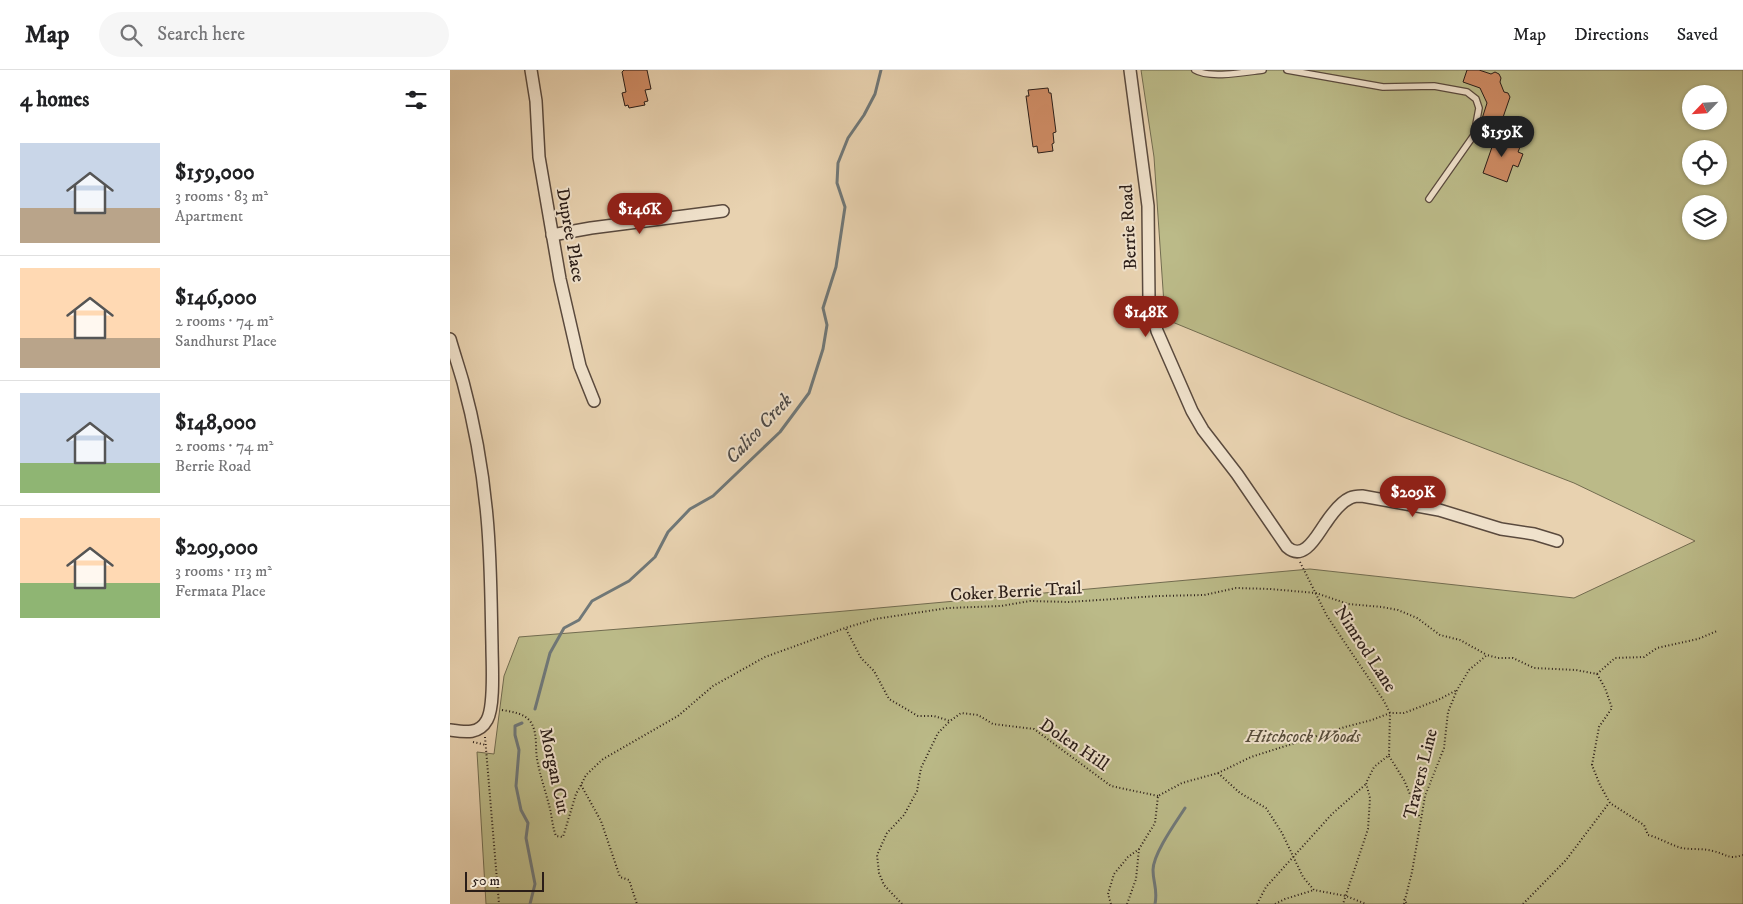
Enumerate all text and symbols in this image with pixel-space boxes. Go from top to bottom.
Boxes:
search box [99,12,449,57]
text: Map [25,20,69,50]
icon: search [117,21,145,49]
text: Search here [157,23,245,46]
text: Map [1513,24,1546,46]
text: Directions [1574,24,1649,46]
text: Saved [1677,24,1718,46]
north arrow [1682,85,1728,130]
map controls [1682,85,1727,240]
icon: filters [402,86,430,114]
text: 4 homes [20,87,89,113]
pin: $159K [1467,116,1537,158]
text: $159K [1481,122,1523,142]
button: locate [1682,140,1727,185]
text: $159,000 [175,160,255,186]
icon: home [60,163,120,223]
street label: Berrie Road [1116,184,1142,270]
text: 3 rooms · 83 m² [175,186,268,206]
street label: Dupree Place [551,186,589,284]
pin: $146K [605,192,675,235]
button: layers [1682,195,1727,240]
text: $146K [618,199,662,219]
text: Apartment [175,206,243,226]
text: $146,000 [175,285,257,311]
icon: home [60,288,120,348]
pin: $148K [1111,296,1181,338]
text: $148K [1124,302,1168,322]
text: 2 rooms · 74 m² [175,311,273,331]
text: Sandhurst Place [175,331,277,351]
water label: Calico Creek [721,389,797,469]
text: $148,000 [175,410,256,436]
icon: home [60,413,120,473]
text: 2 rooms · 74 m² [175,436,273,456]
text: Berrie Road [175,456,251,476]
pin: $209K [1378,476,1448,518]
text: $209K [1391,482,1435,502]
text: $209,000 [175,535,258,561]
icon: home [60,538,120,598]
text: 3 rooms · 113 m² [175,561,272,581]
street label: Coker Berrie Trail [950,578,1083,606]
text: Fermata Place [175,581,266,601]
street label: Nimrod Lane [1329,602,1401,696]
street label: Dolen Hill [1035,714,1113,776]
street label: Morgan Cut [534,726,574,816]
park label: Hitchcock Woods [1245,726,1361,748]
street label: Travers Line [1399,727,1443,821]
scale bar [465,869,544,892]
text: 50 m [472,872,500,890]

